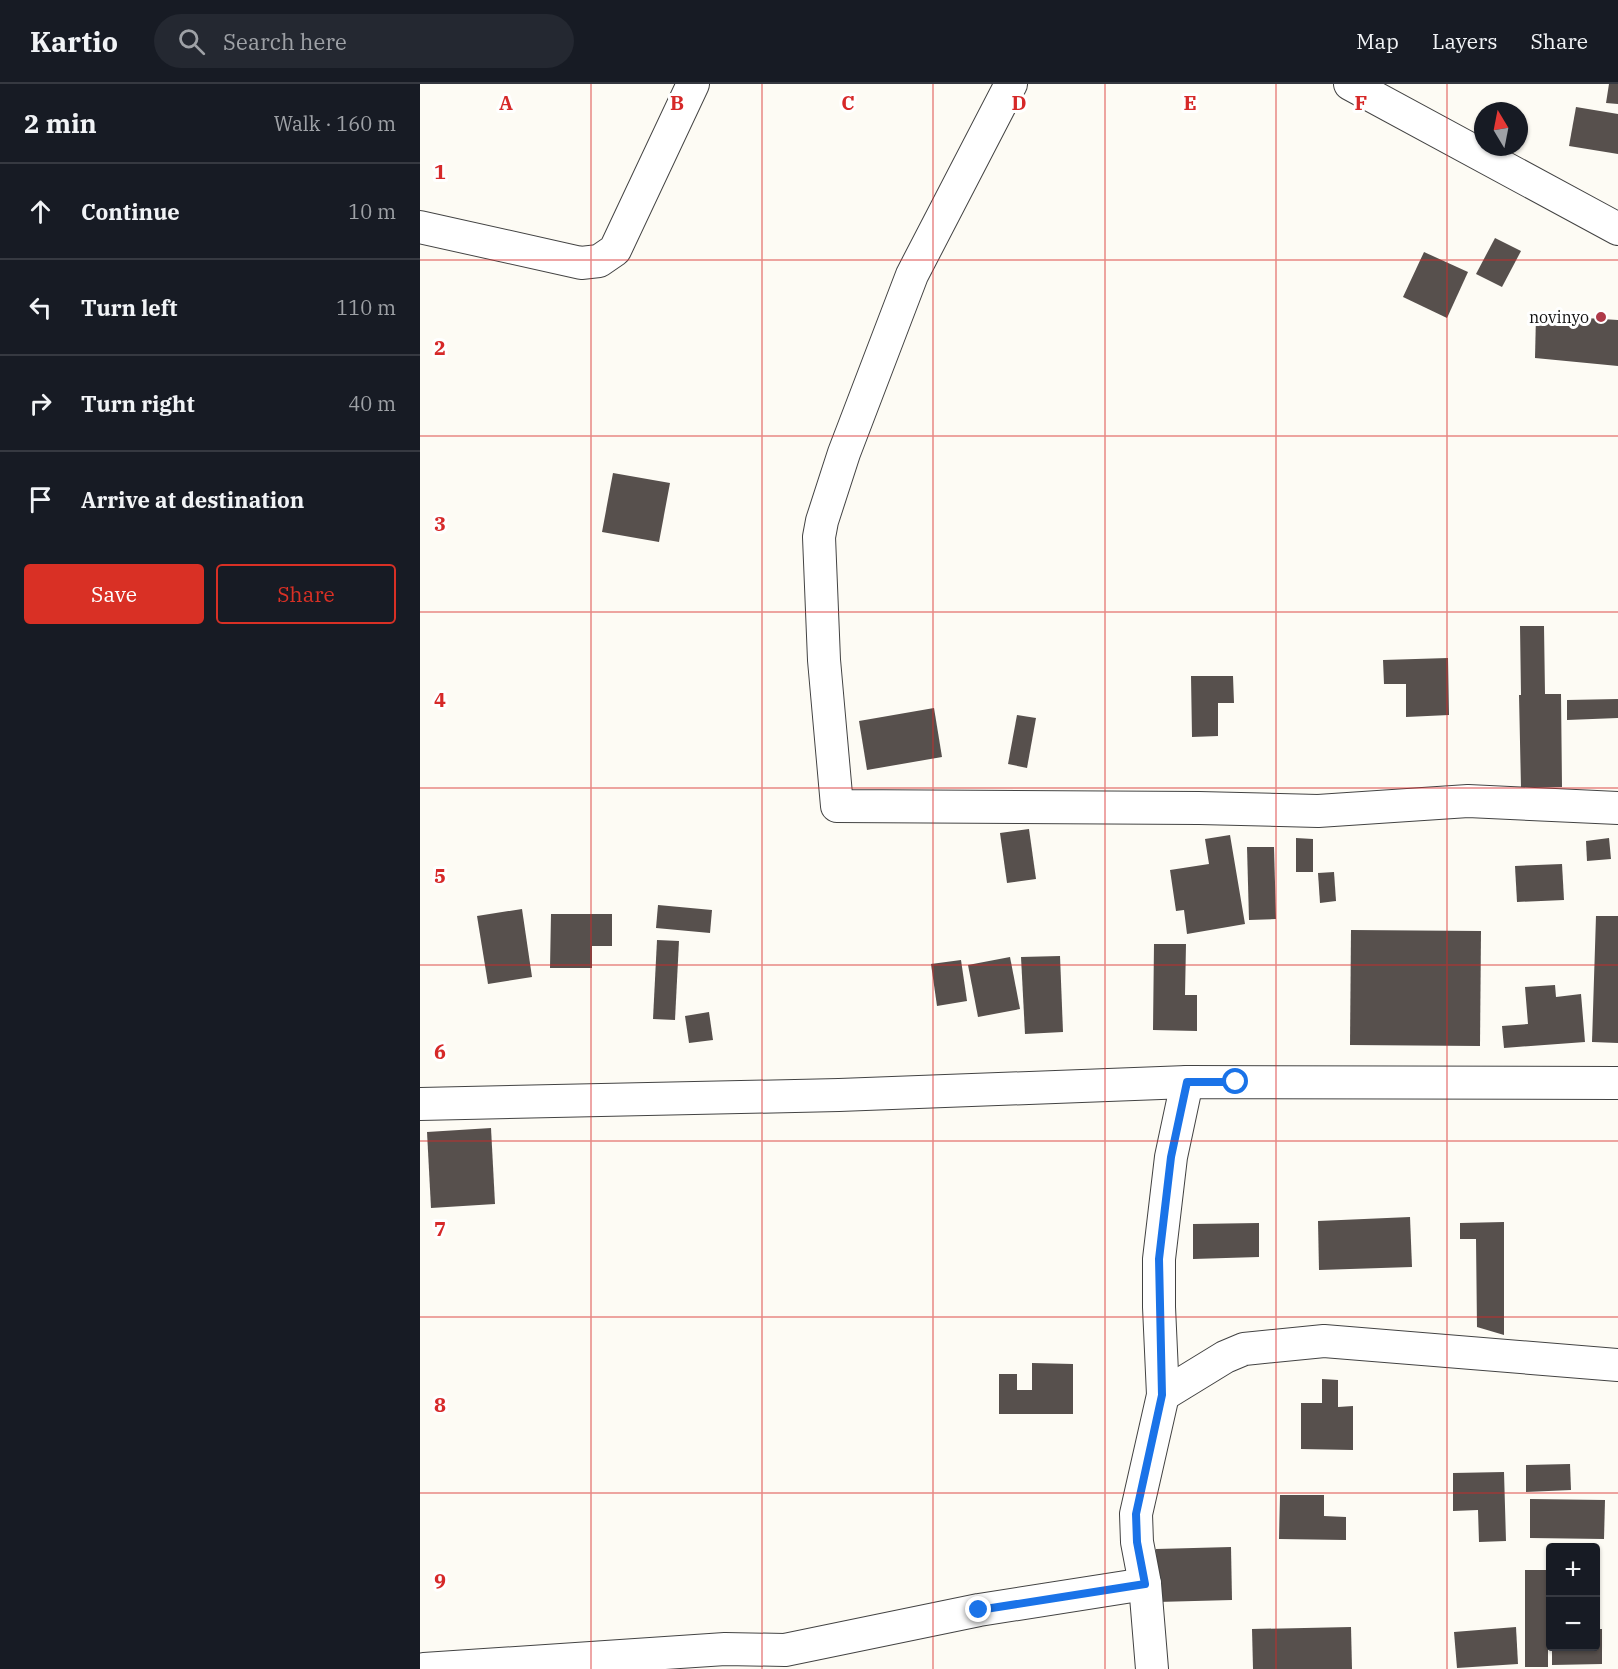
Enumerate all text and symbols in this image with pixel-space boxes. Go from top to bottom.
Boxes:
search box [154,14,574,68]
text: Kartio [30,23,118,60]
icon: search [175,25,208,58]
text: Search here [223,27,347,56]
text: Map [1356,27,1399,55]
text: Layers [1432,27,1498,55]
text: Share [1531,27,1588,55]
text: A [499,89,513,116]
text: B [670,89,684,116]
text: C [841,89,855,116]
text: D [1011,89,1027,116]
text: E [1183,89,1197,116]
text: F [1355,89,1367,116]
north arrow [1474,102,1528,156]
text: 2 min [24,106,97,140]
text: Walk · 160 m [274,110,396,137]
text: 1 [434,158,446,185]
icon: ahead [24,195,57,228]
text: Continue [81,197,180,226]
text: 10 m [348,198,396,225]
icon: left [24,291,57,324]
text: Turn left [81,293,177,322]
text: 110 m [336,294,396,321]
place label: novinyo [1529,307,1589,327]
marker: novinyo [1594,310,1608,324]
text: 2 [434,334,446,361]
icon: right [24,387,57,420]
text: Turn right [81,389,195,418]
text: 40 m [348,390,396,417]
icon: arrive [24,483,57,516]
text: Arrive at destination [81,485,304,514]
text: 3 [434,510,446,537]
button: Save [24,564,204,624]
button: Share [216,564,396,624]
text: 4 [434,686,446,713]
text: 5 [434,862,446,889]
text: 6 [434,1038,446,1065]
route start [1222,1068,1248,1094]
text: 7 [434,1215,446,1242]
text: 8 [434,1391,446,1418]
map controls [1546,1543,1600,1651]
button: + [1546,1543,1600,1597]
text: 9 [434,1567,446,1594]
route end [965,1596,991,1622]
button: − [1546,1597,1600,1651]

